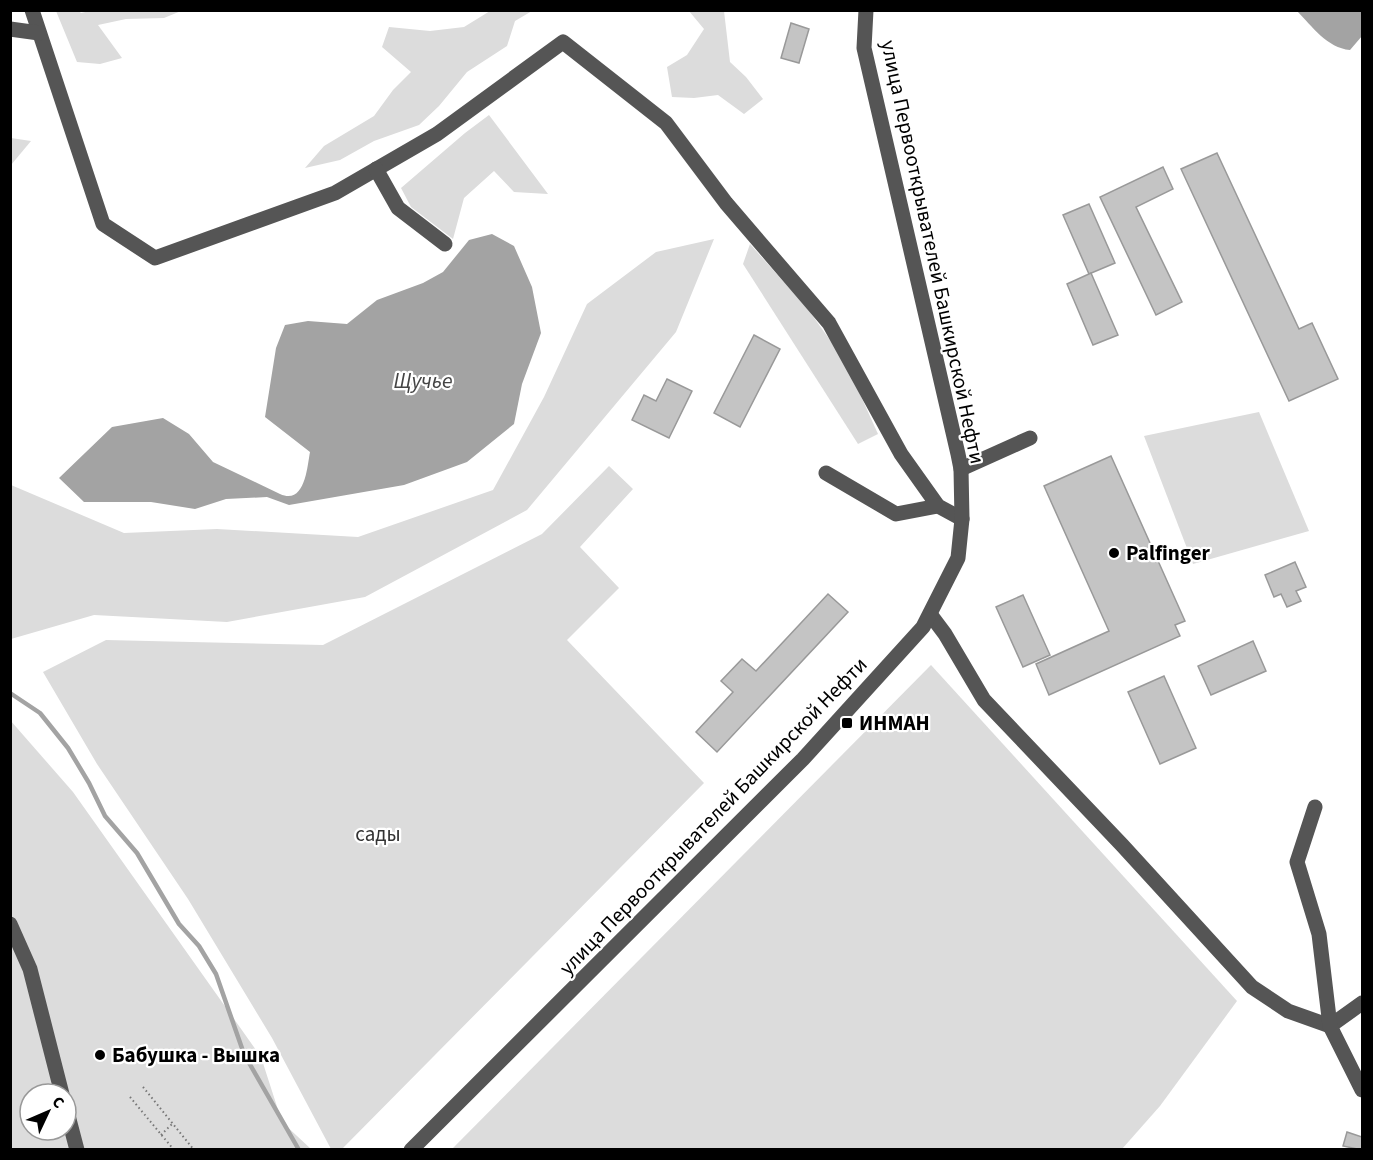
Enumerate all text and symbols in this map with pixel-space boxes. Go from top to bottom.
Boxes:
street label: улица Первооткрывателей Башкирской Нефти [873,37,993,467]
water label: Щучье [393,365,453,397]
place label: Palfinger [1126,538,1211,568]
marker: Palfinger [1107,546,1121,560]
street label: улица Первооткрывателей Башкирской Нефти [552,650,874,982]
place label: ИНМАН [859,708,930,738]
marker: ИНМАН [840,716,854,730]
park label: сады [355,819,401,849]
place label: Бабушка - Вышка [112,1040,280,1070]
marker: Бабушка - Вышка [93,1048,107,1062]
north arrow [18,1082,78,1142]
text: С [47,1091,69,1113]

